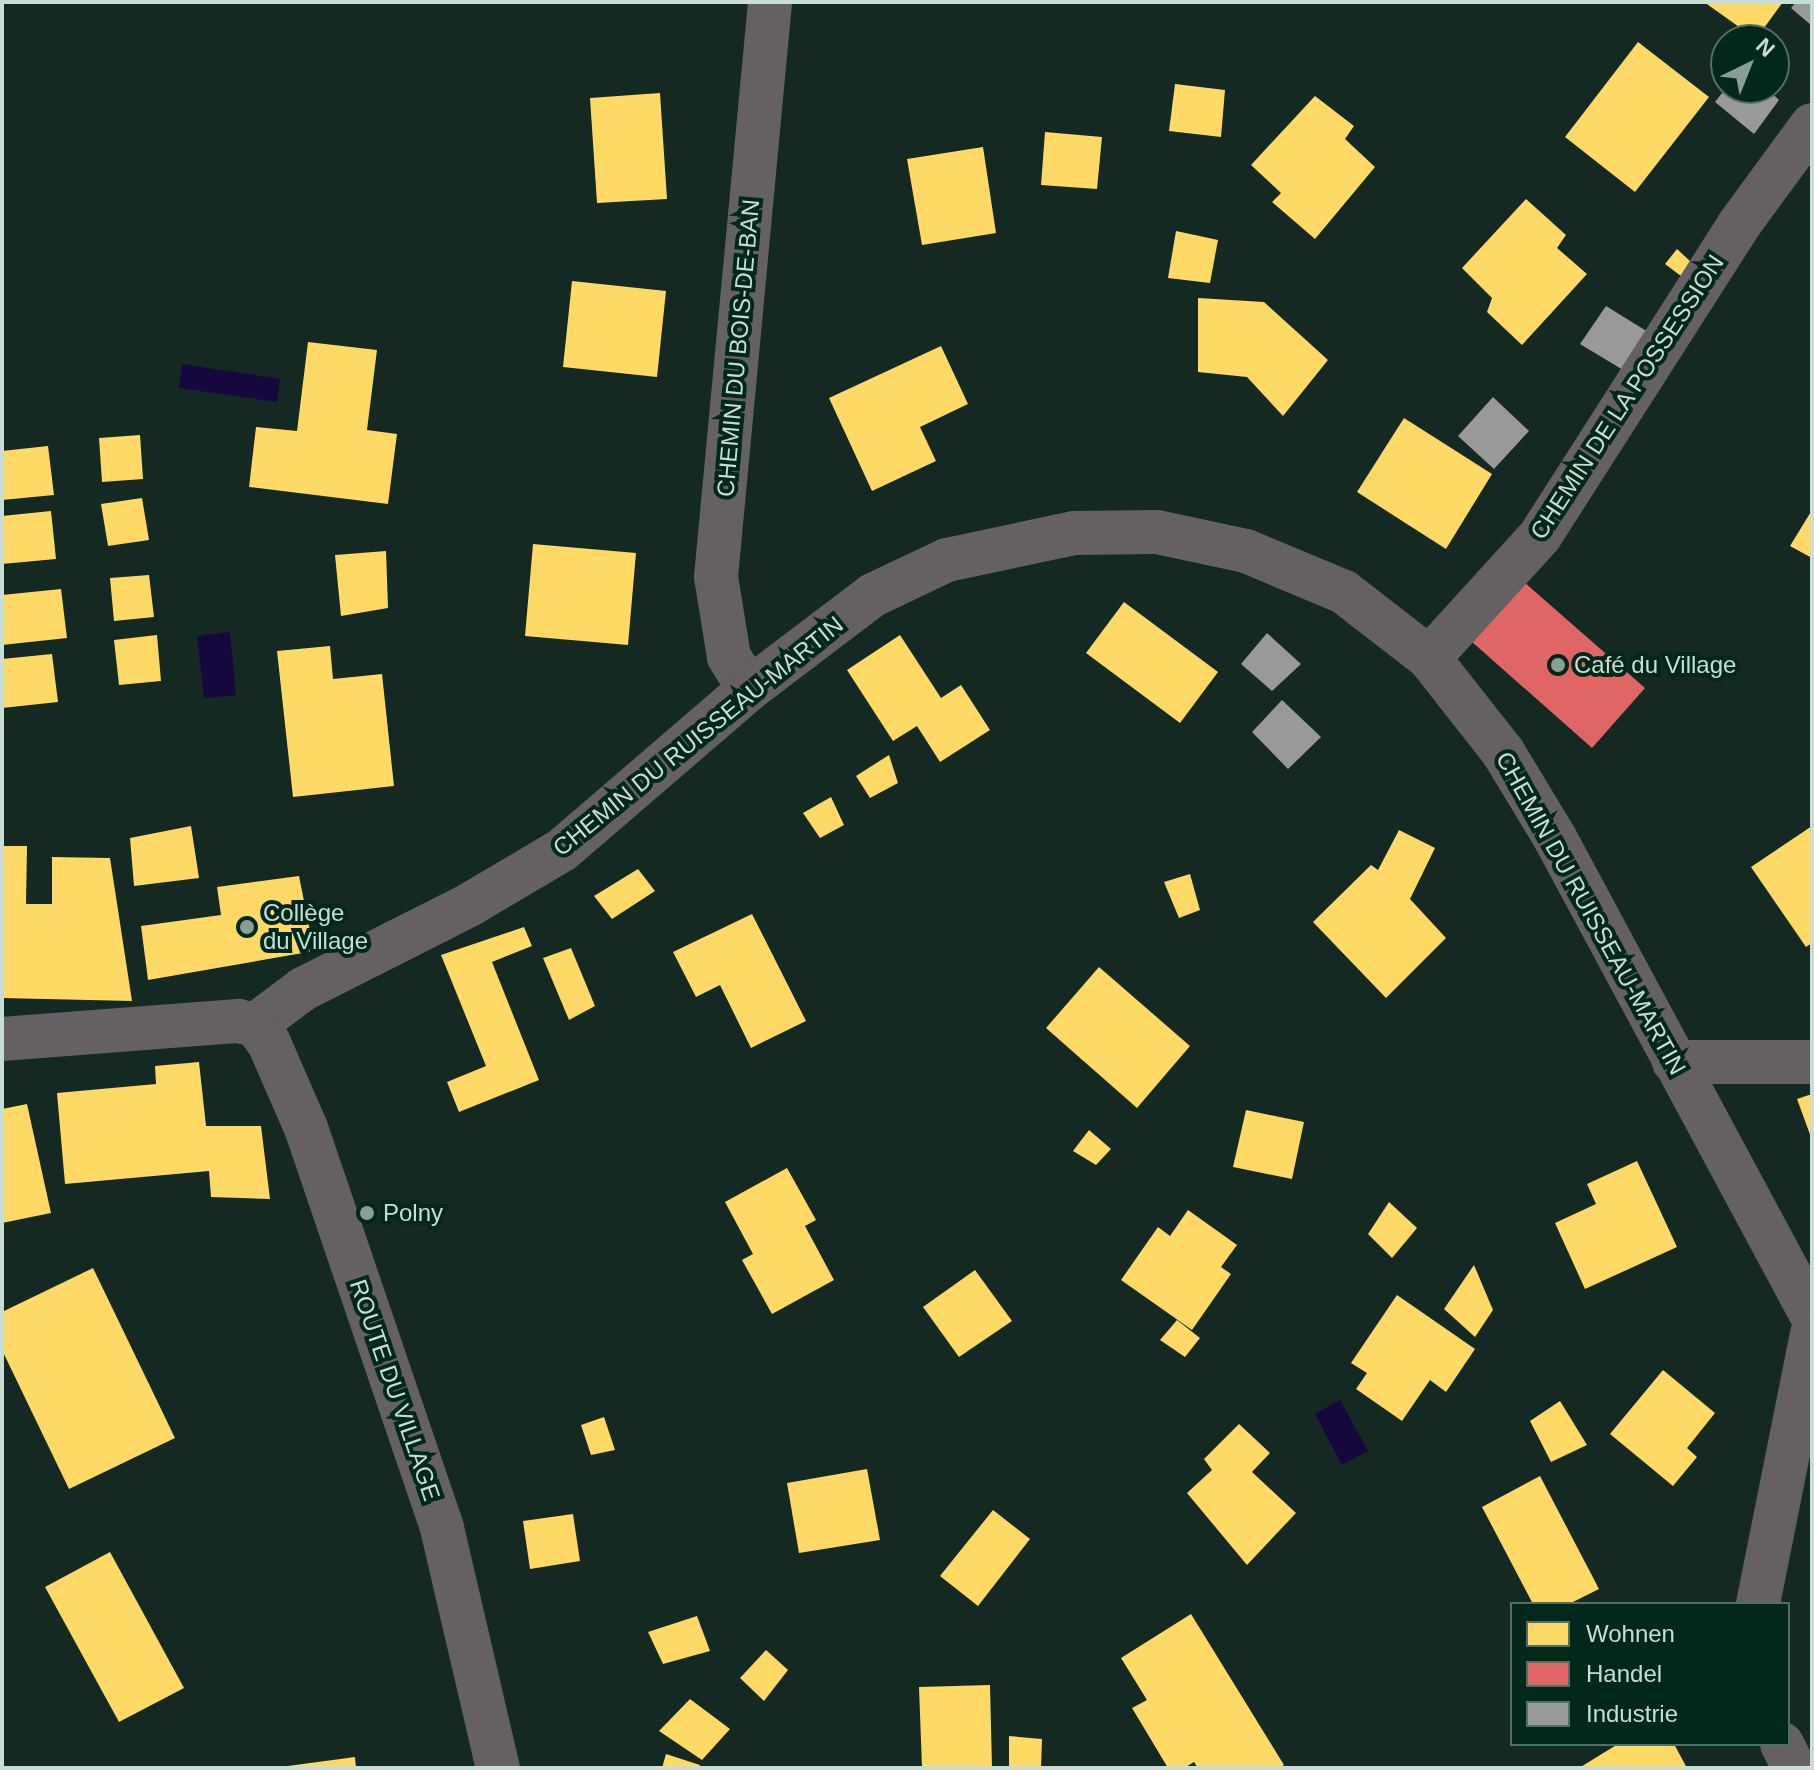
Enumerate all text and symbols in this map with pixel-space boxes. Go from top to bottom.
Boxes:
north arrow [1710,24,1790,104]
text: N [1751,33,1780,62]
street label: CHEMIN DU BOIS-DE-BAN [711,198,765,498]
street label: CHEMIN DE LA POSSESSION [1524,249,1730,545]
street label: CHEMIN DU RUISSEAU-MARTIN [547,610,849,862]
place label: Café du Village [1574,651,1736,679]
marker: Café du Village [1549,656,1567,674]
street label: CHEMIN DU RUISSEAU-MARTIN [1490,746,1692,1080]
place label: Collège du Village [263,899,368,955]
marker: Collège du Village [238,918,256,936]
place label: Polny [383,1199,443,1227]
marker: Polny [358,1204,376,1222]
street label: ROUTE DU VILLAGE [344,1276,446,1504]
legend [1510,1602,1790,1746]
text: Wohnen [1586,1620,1675,1647]
text: Handel [1586,1660,1662,1687]
text: Industrie [1586,1700,1678,1727]

